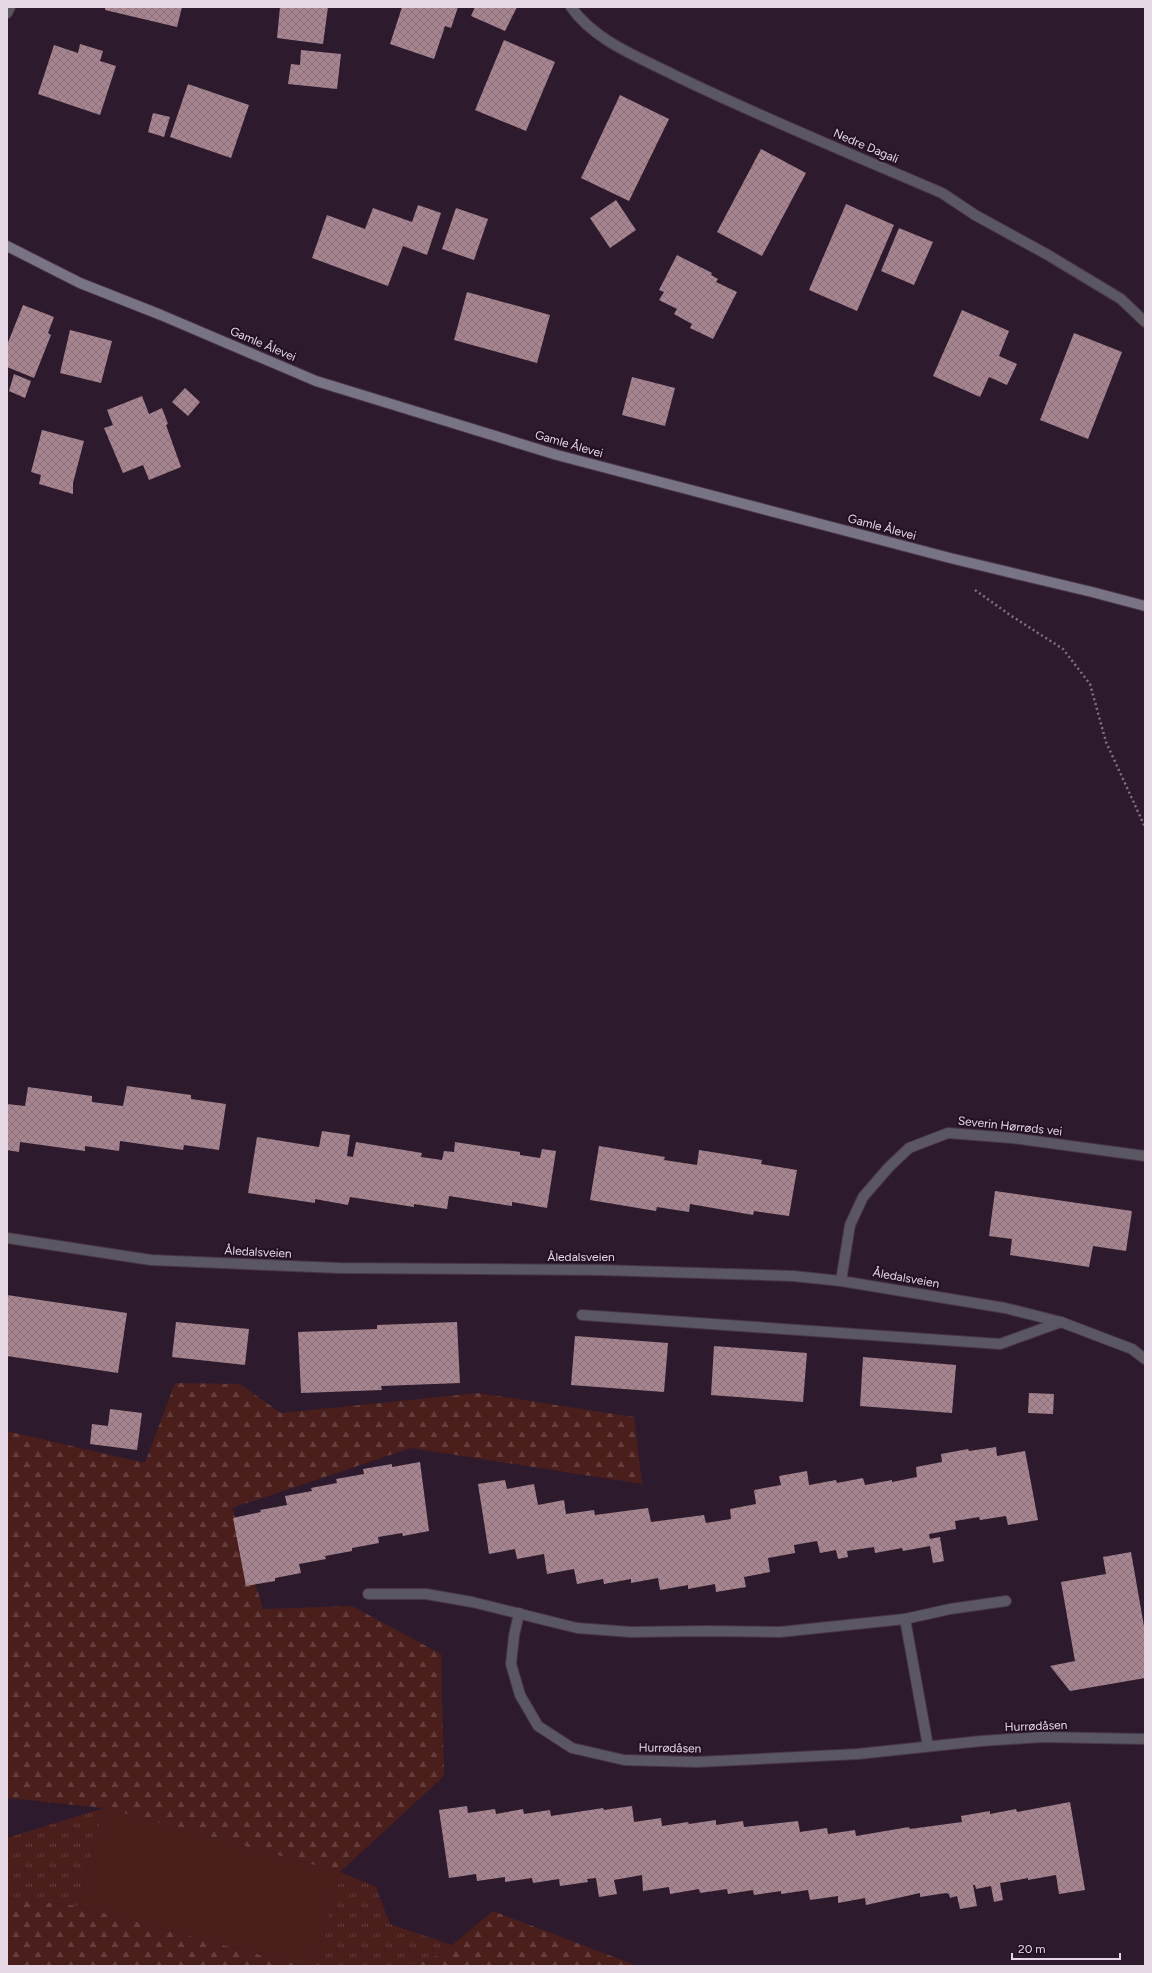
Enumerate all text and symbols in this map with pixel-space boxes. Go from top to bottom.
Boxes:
street label: Nedre Dagali [831,126,901,166]
street label: Gamle Ålevei [228,324,298,364]
street label: Gamle Ålevei [533,428,605,460]
street label: Gamle Ålevei [846,511,918,543]
street label: Severin Hørrøds vei [957,1114,1063,1138]
street label: Åledalsveien [224,1243,292,1261]
street label: Åledalsveien [547,1250,615,1264]
street label: Åledalsveien [872,1265,941,1291]
street label: Hurrødåsen [1004,1718,1068,1734]
street label: Hurrødåsen [639,1740,702,1756]
scale bar [1012,1935,1120,1961]
text: 20 m [1018,1942,1046,1956]

